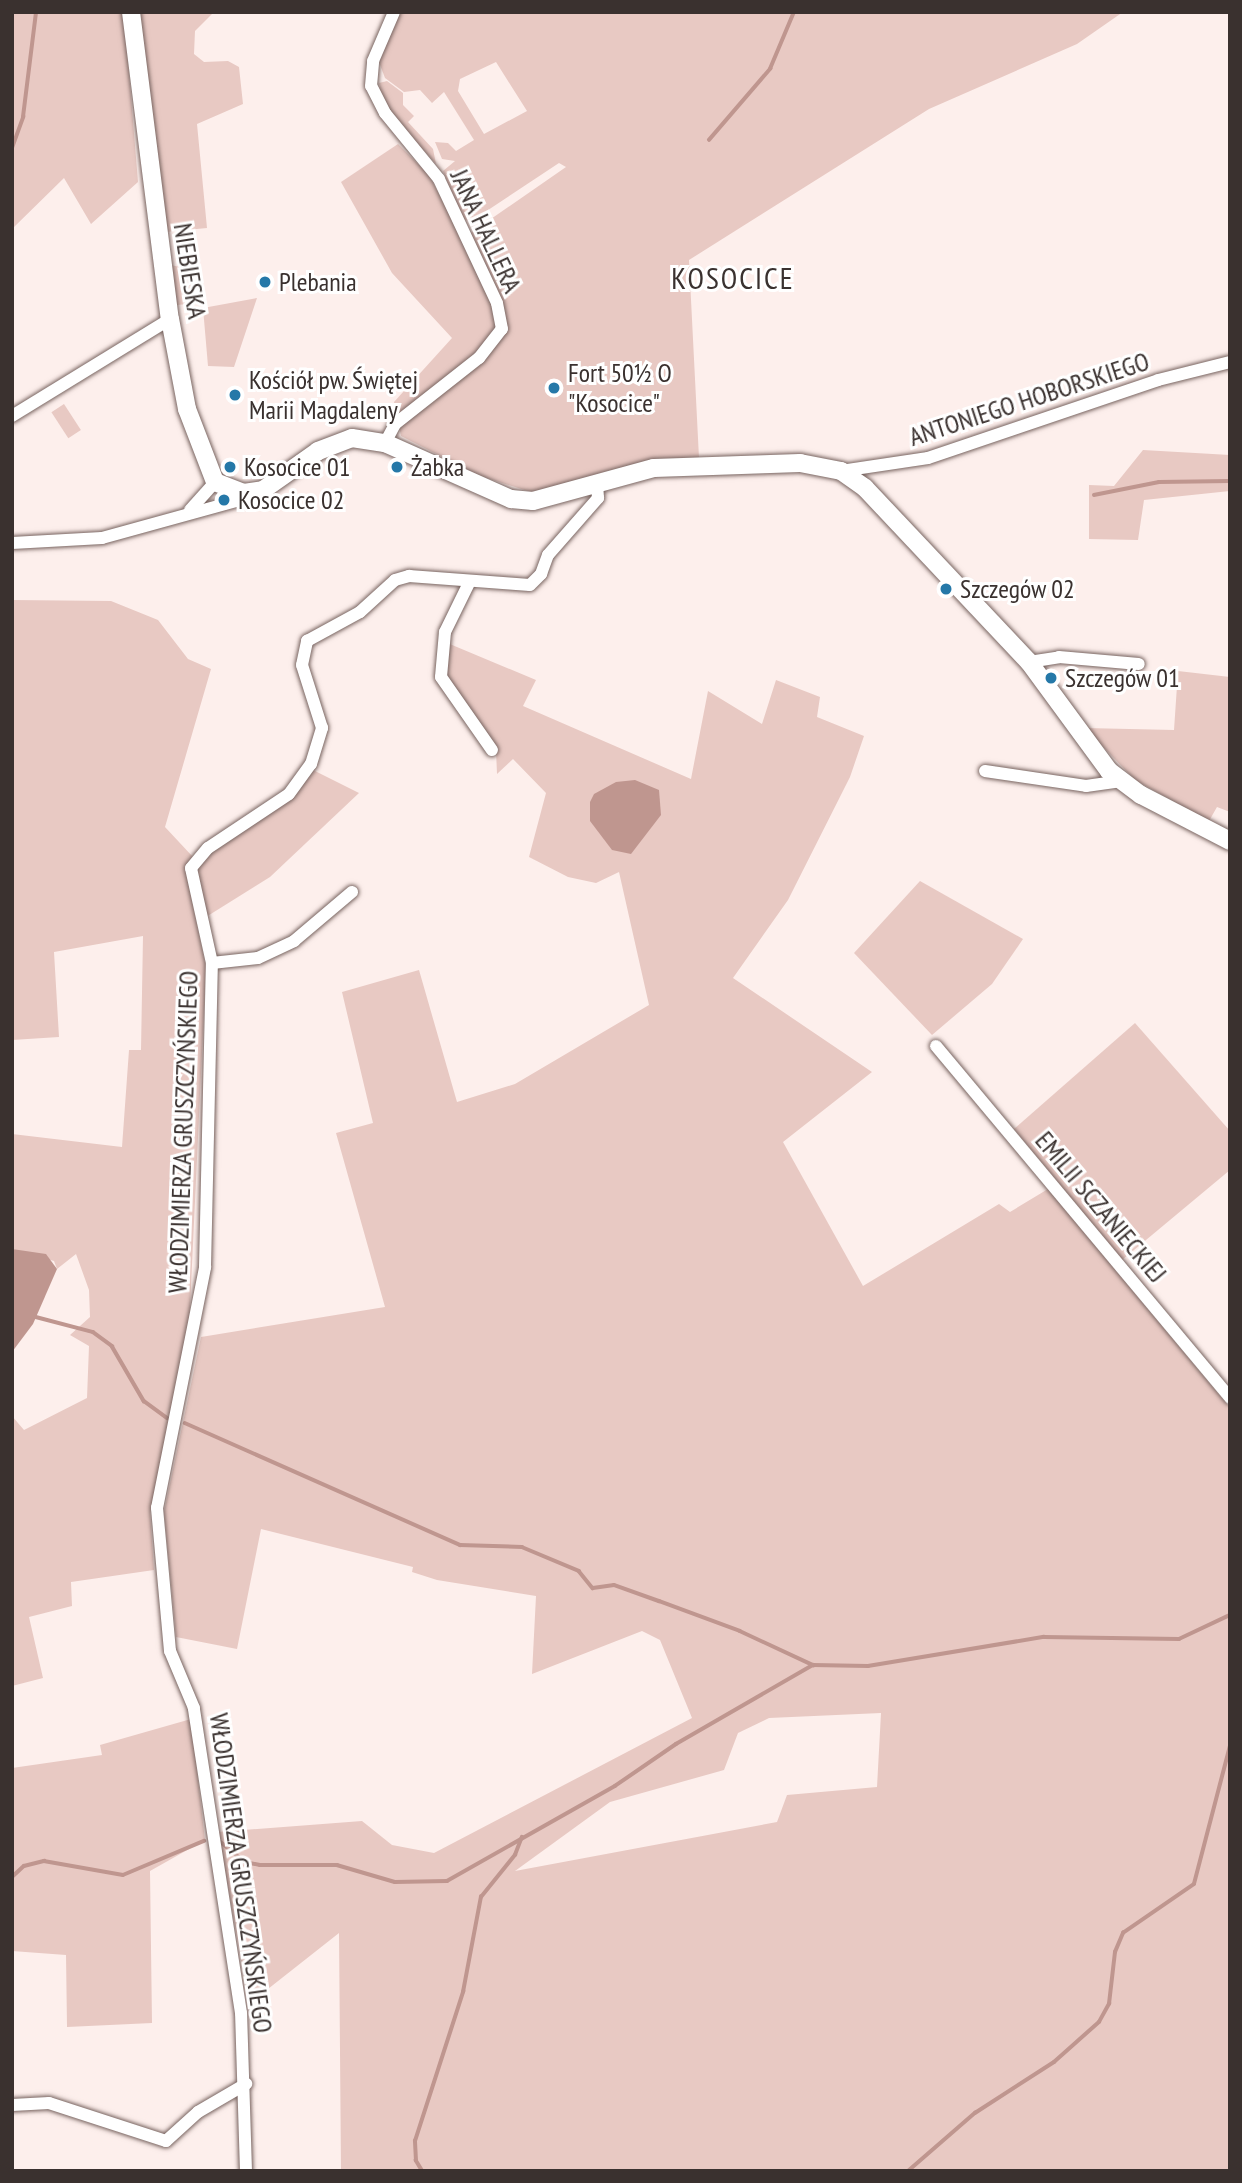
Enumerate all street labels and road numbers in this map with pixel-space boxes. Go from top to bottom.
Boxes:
street label: JANA HALLERA [444,164,528,298]
street label: NIEBIESKA [167,221,213,321]
street label: ANTONIEGO HOBORSKIEGO [905,345,1153,453]
street label: WŁODZIMIERZA GRUSZCZYŃSKIEGO [162,970,204,1294]
street label: EMILII SCZANIECKIEJ [1029,1125,1173,1289]
street label: WŁODZIMIERZA GRUSZCZYŃSKIEGO [203,1711,279,2035]

